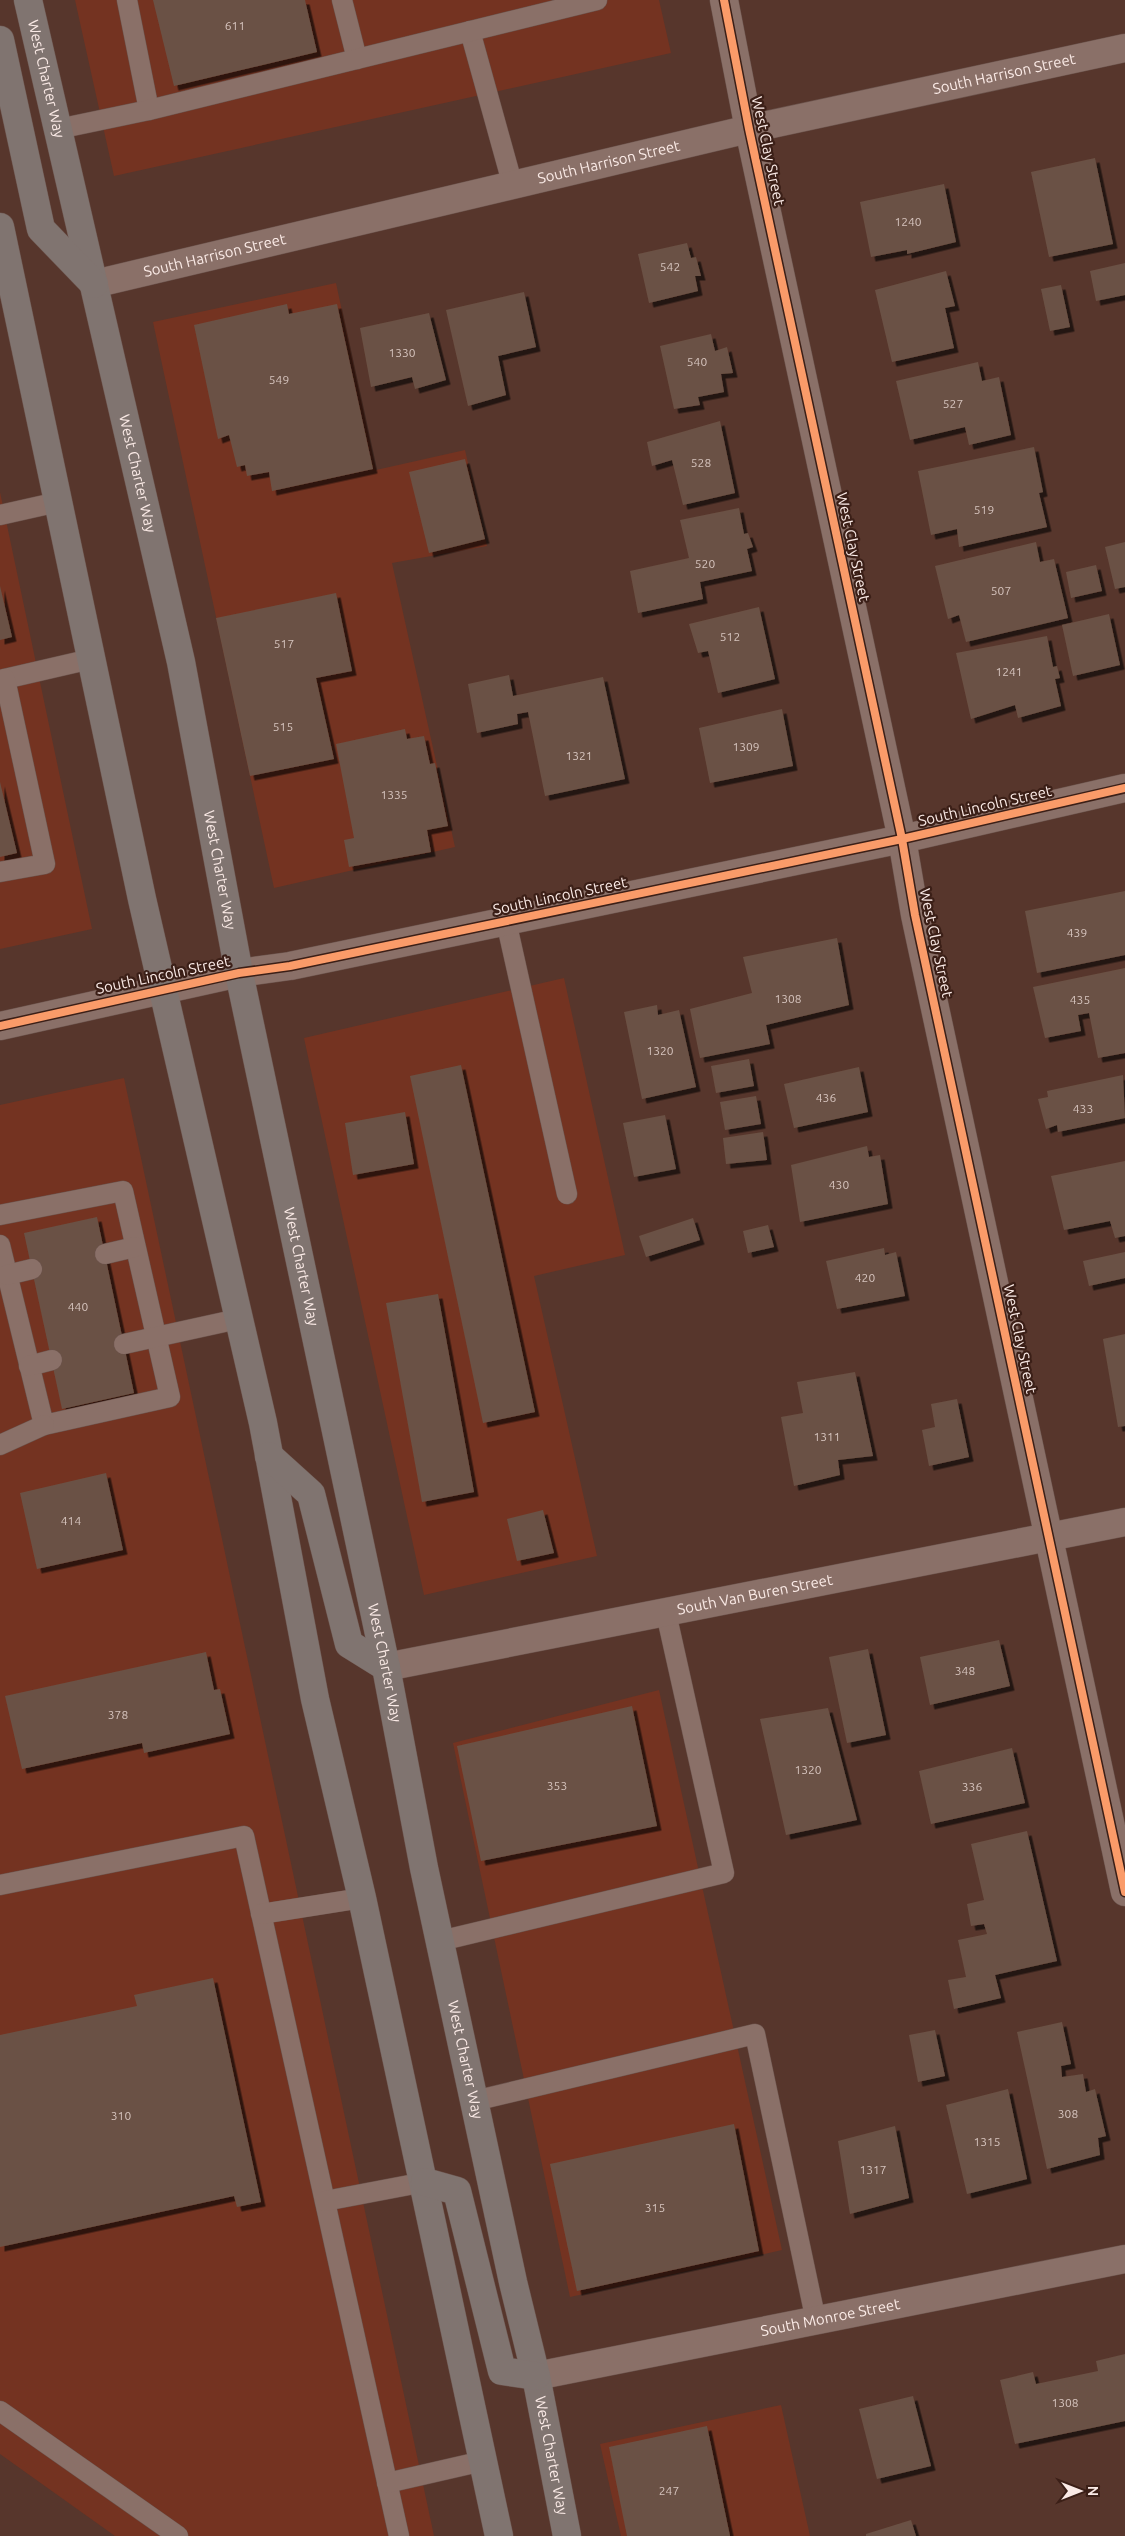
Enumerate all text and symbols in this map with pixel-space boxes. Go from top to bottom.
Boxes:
street label: West Charter Way [25,18,69,140]
house number: 611 [225,19,245,32]
street label: South Harrison Street [931,50,1077,97]
street label: West Clay Street [749,95,788,207]
street label: South Harrison Street [536,137,682,187]
house number: 1240 [894,215,922,228]
street label: South Harrison Street [142,230,287,280]
house number: 542 [660,260,680,273]
house number: 1330 [388,346,416,359]
house number: 540 [687,355,707,368]
house number: 549 [269,373,289,386]
house number: 527 [943,397,963,410]
street label: West Charter Way [116,413,160,534]
house number: 528 [691,456,711,469]
street label: West Clay Street [834,491,873,603]
house number: 519 [974,503,994,516]
house number: 520 [695,557,715,570]
house number: 507 [991,584,1011,597]
house number: 512 [720,630,740,643]
house number: 517 [274,637,294,650]
house number: 1241 [995,665,1023,678]
house number: 515 [273,720,293,733]
house number: 1309 [732,740,760,753]
house number: 1321 [565,749,593,762]
street label: South Lincoln Street [916,782,1053,829]
house number: 1335 [380,788,408,801]
street label: West Charter Way [201,809,240,931]
street label: South Lincoln Street [491,873,628,918]
street label: West Clay Street [917,887,956,999]
house number: 439 [1067,926,1087,939]
street label: South Lincoln Street [94,952,231,997]
house number: 1308 [774,992,802,1005]
house number: 435 [1070,993,1090,1006]
house number: 1320 [646,1044,674,1057]
house number: 436 [816,1091,836,1104]
house number: 433 [1073,1102,1093,1115]
house number: 430 [829,1178,849,1191]
street label: West Charter Way [281,1206,323,1327]
house number: 420 [855,1271,875,1284]
street label: West Clay Street [1001,1283,1040,1395]
house number: 440 [68,1300,88,1313]
house number: 1311 [813,1430,841,1443]
house number: 414 [61,1514,81,1527]
street label: South Van Buren Street [676,1571,834,1618]
street label: West Charter Way [365,1602,405,1724]
house number: 348 [955,1664,975,1677]
house number: 378 [108,1708,128,1721]
house number: 1320 [794,1763,822,1776]
house number: 353 [547,1779,567,1792]
house number: 336 [962,1780,982,1793]
street label: West Charter Way [445,1999,487,2121]
house number: 308 [1058,2107,1078,2120]
house number: 310 [111,2109,131,2122]
house number: 1315 [973,2135,1001,2148]
house number: 1317 [859,2163,887,2176]
house number: 315 [645,2201,665,2214]
street label: South Monroe Street [759,2295,901,2339]
street label: West Charter Way [532,2395,572,2516]
house number: 1308 [1051,2396,1079,2409]
north arrow [1055,2466,1105,2516]
house number: 247 [659,2484,679,2497]
text: N [1085,2486,1101,2496]

